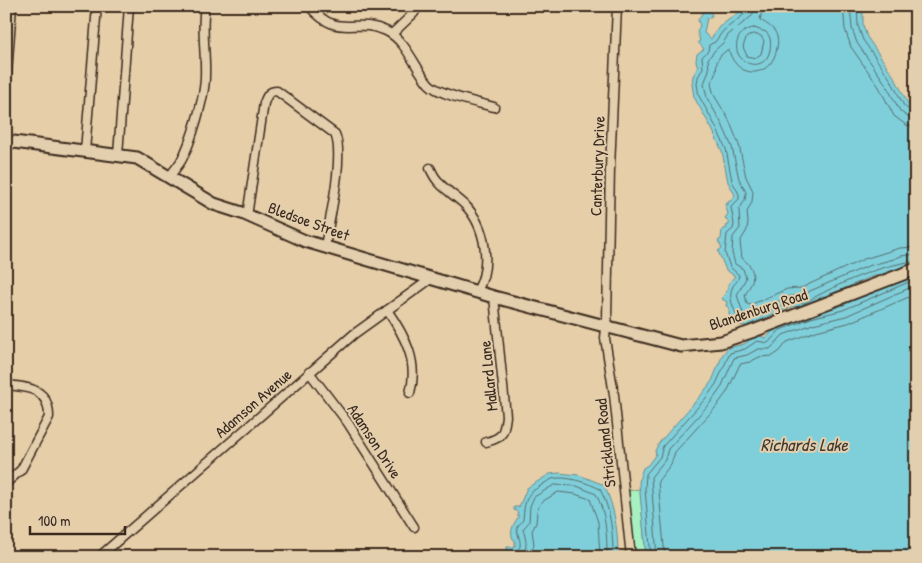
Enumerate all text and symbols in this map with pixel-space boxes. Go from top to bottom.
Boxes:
street label: Canterbury Drive [584,115,610,216]
street label: Bledsoe Street [265,196,353,246]
street label: Blandenburg Road [706,283,810,335]
street label: Mallard Lane [473,339,503,412]
street label: Adamson Avenue [210,363,297,443]
street label: Strickland Road [589,397,621,489]
street label: Adamson Drive [343,399,408,483]
water label: Richards Lake [760,432,848,457]
scale bar [30,503,125,535]
text: 100 m [38,510,71,531]

